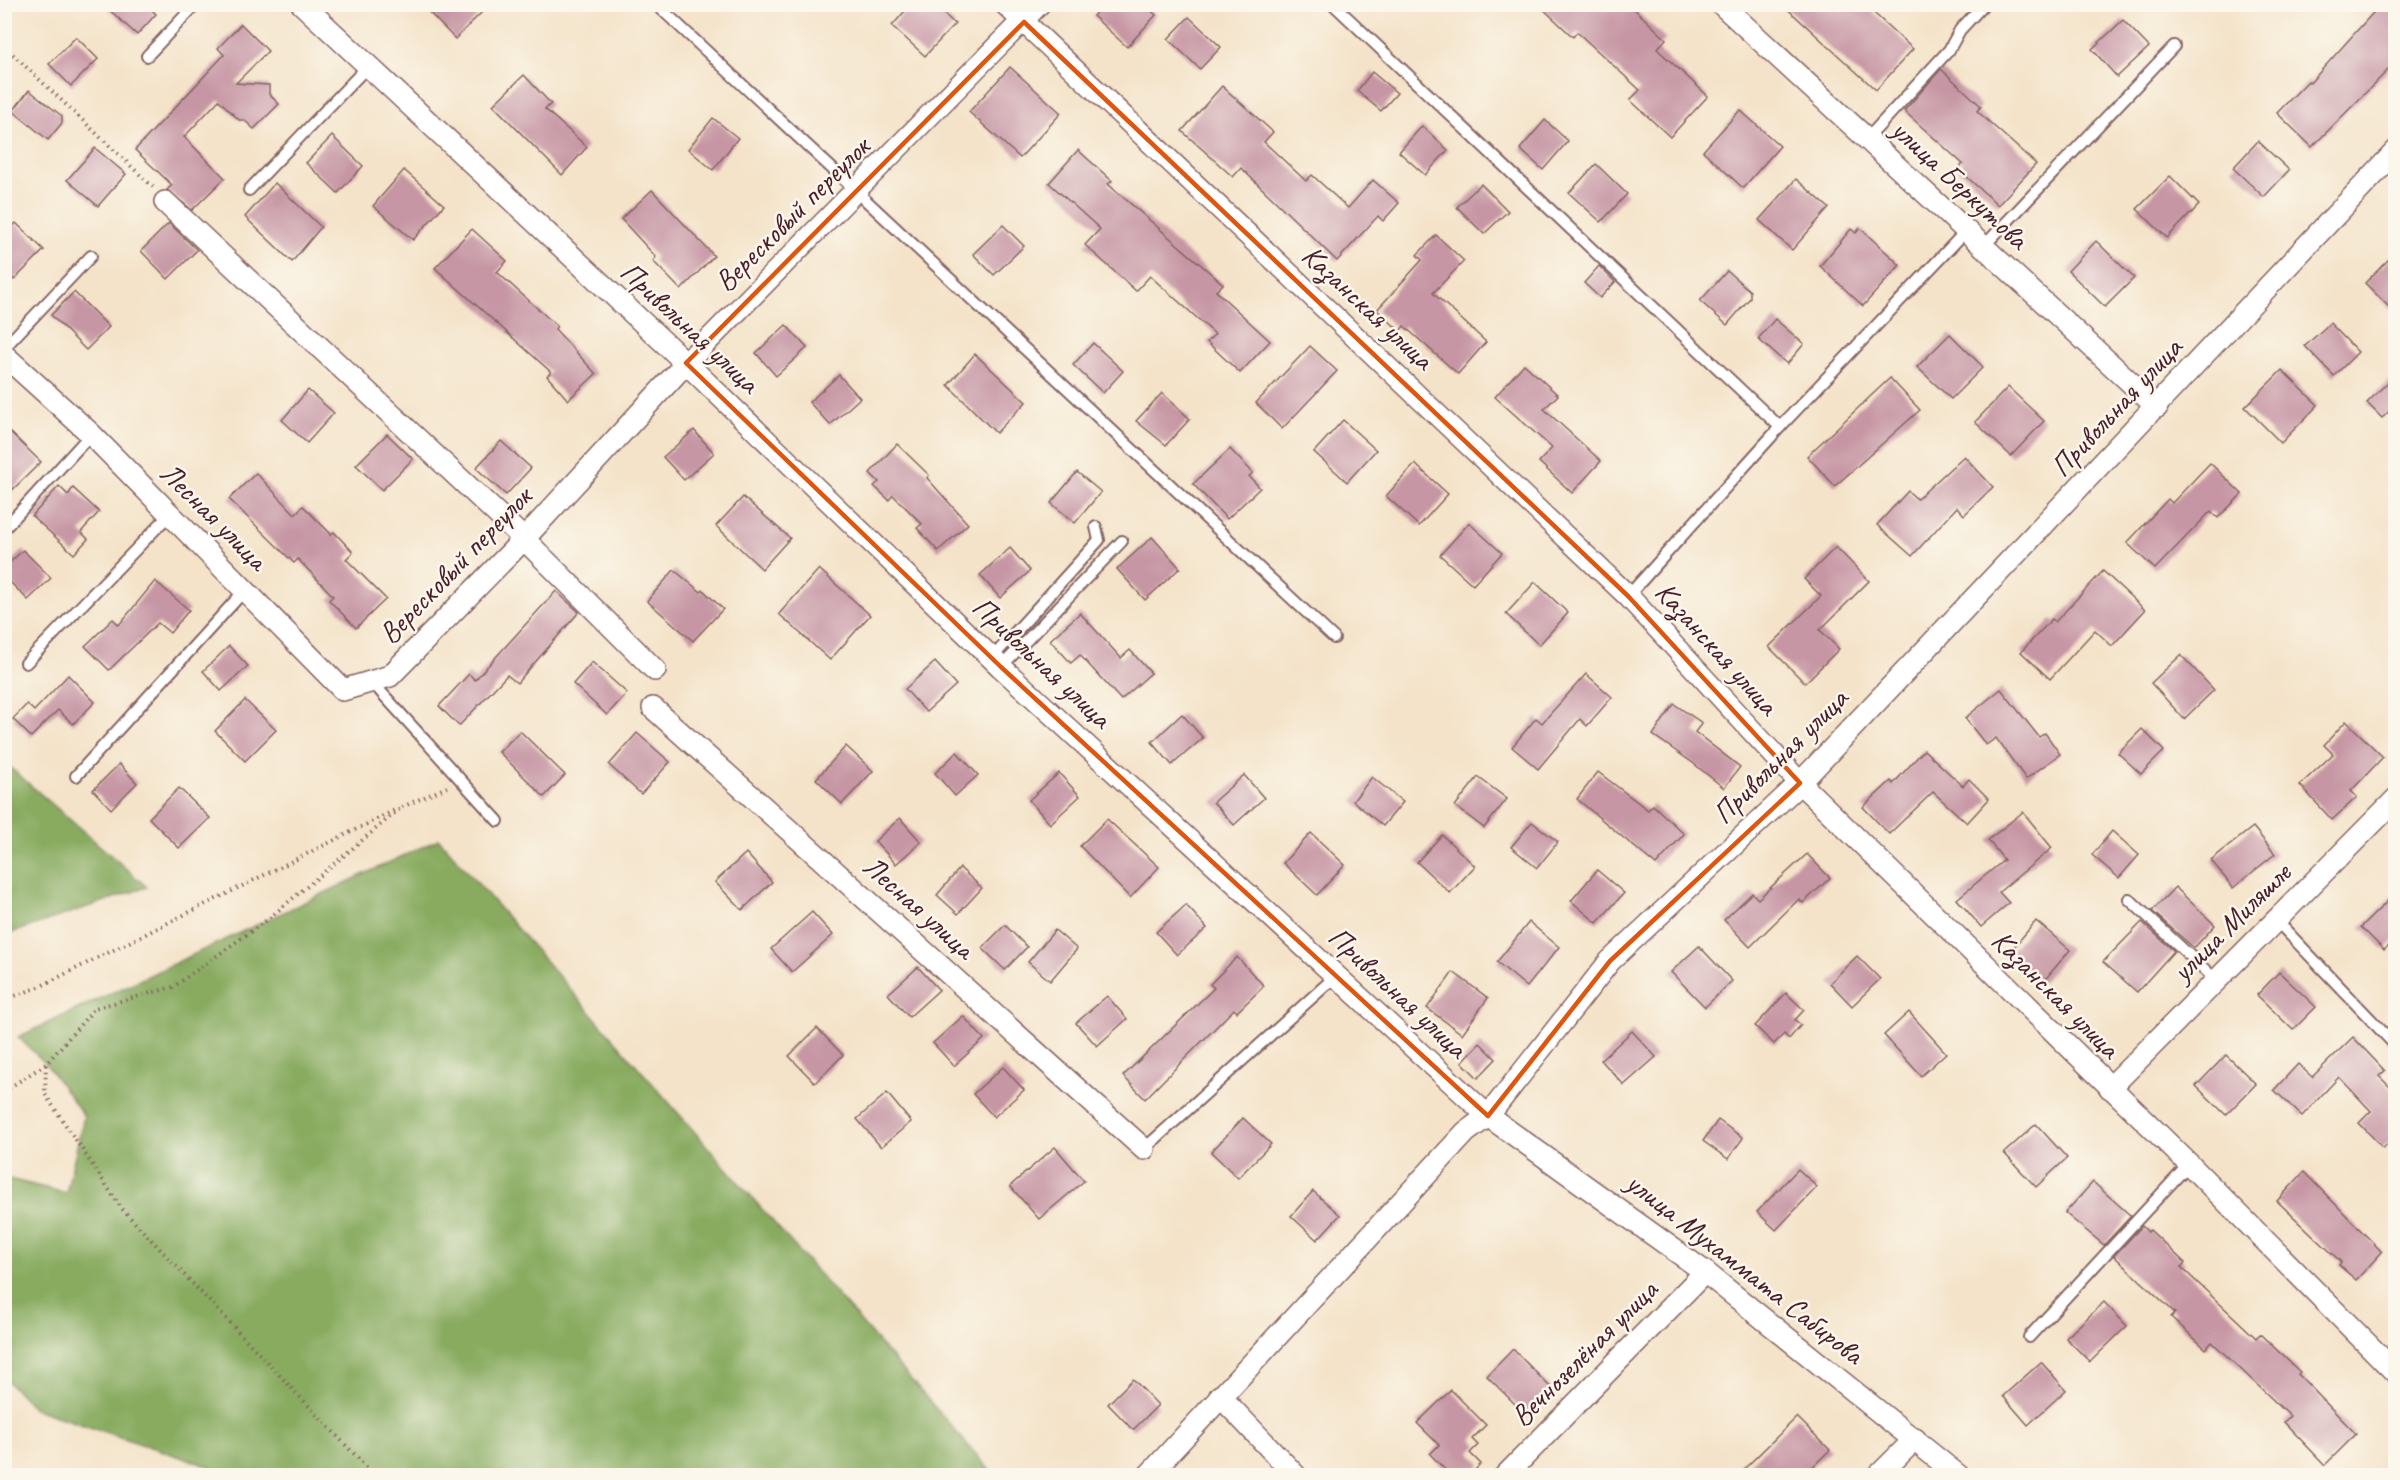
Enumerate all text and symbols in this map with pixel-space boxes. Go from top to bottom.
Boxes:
street label: улица Беркутова [1882,109,2038,258]
street label: Вересковый переулок [706,126,880,300]
street label: Казанская улица [1294,236,1443,379]
street label: Привольная улица [612,253,769,403]
street label: Привольная улица [2042,328,2192,485]
street label: Лесная улица [152,454,278,580]
street label: Вересковый переулок [370,476,542,652]
street label: Казанская улица [1647,573,1788,724]
street label: Привольная улица [964,588,1121,738]
street label: Привольная улица [1704,679,1857,832]
street label: Лесная улица [855,847,985,969]
street label: улица Миляшле [2162,853,2300,991]
street label: Привольная улица [1320,918,1477,1068]
street label: Казанская улица [1984,922,2130,1068]
street label: улица Мухаммата Сабирова [1617,1162,1873,1374]
street label: Вечнозелёная улица [1502,1270,1667,1435]

